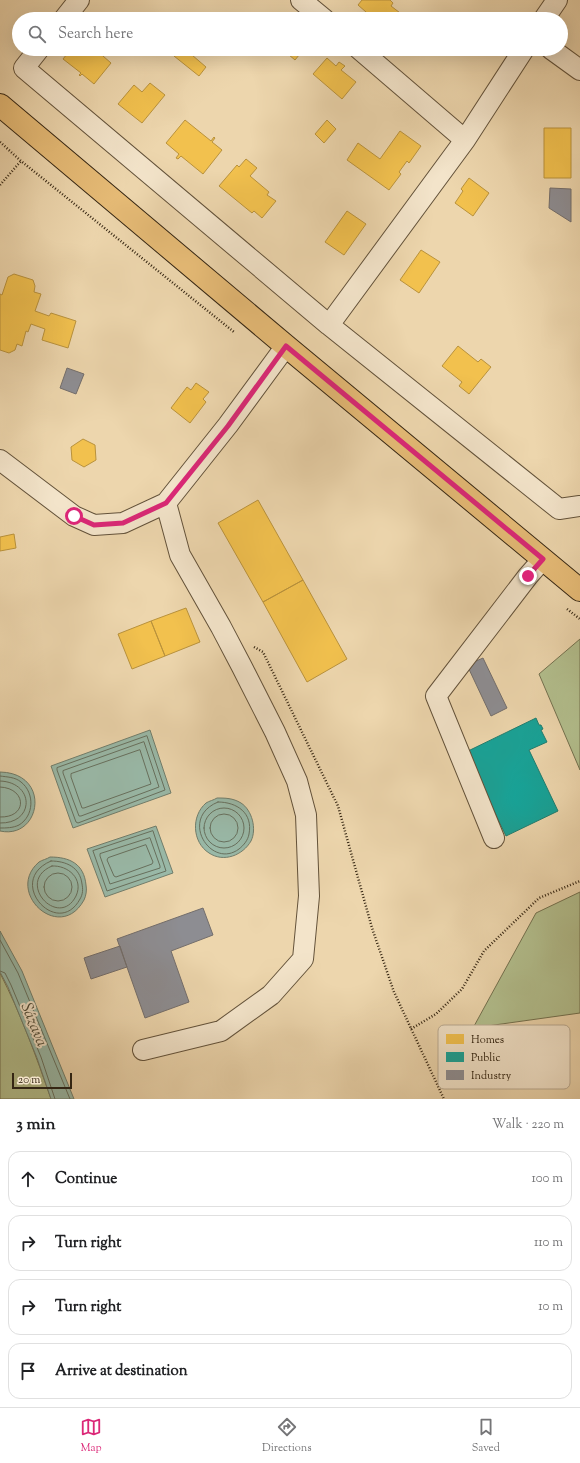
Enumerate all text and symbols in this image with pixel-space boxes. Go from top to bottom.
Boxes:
search box [12,12,568,56]
icon: search [26,23,48,45]
text: Search here [58,24,133,45]
route start [65,507,83,525]
route end [519,567,537,585]
water label: Sázava [14,1000,52,1050]
legend [438,1025,570,1089]
text: Homes [471,1032,504,1048]
text: Public [471,1050,500,1066]
text: Industry [471,1068,512,1084]
scale bar [12,1071,72,1090]
text: 20 m [18,1072,40,1088]
text: 3 min [16,1113,55,1137]
text: Walk · 220 m [492,1116,564,1134]
icon: ahead [17,1168,39,1190]
text: Continue [55,1169,117,1190]
text: 100 m [531,1170,563,1188]
icon: right [17,1232,39,1254]
text: Turn right [55,1233,121,1254]
text: 110 m [534,1234,563,1252]
icon: right [17,1296,39,1318]
text: Turn right [55,1297,121,1318]
text: 10 m [538,1298,563,1316]
icon: arrive [17,1360,39,1382]
text: Arrive at destination [55,1361,188,1382]
tab: Map [80,1416,102,1456]
tab: Directions [262,1416,312,1456]
tab: Saved [472,1416,500,1456]

